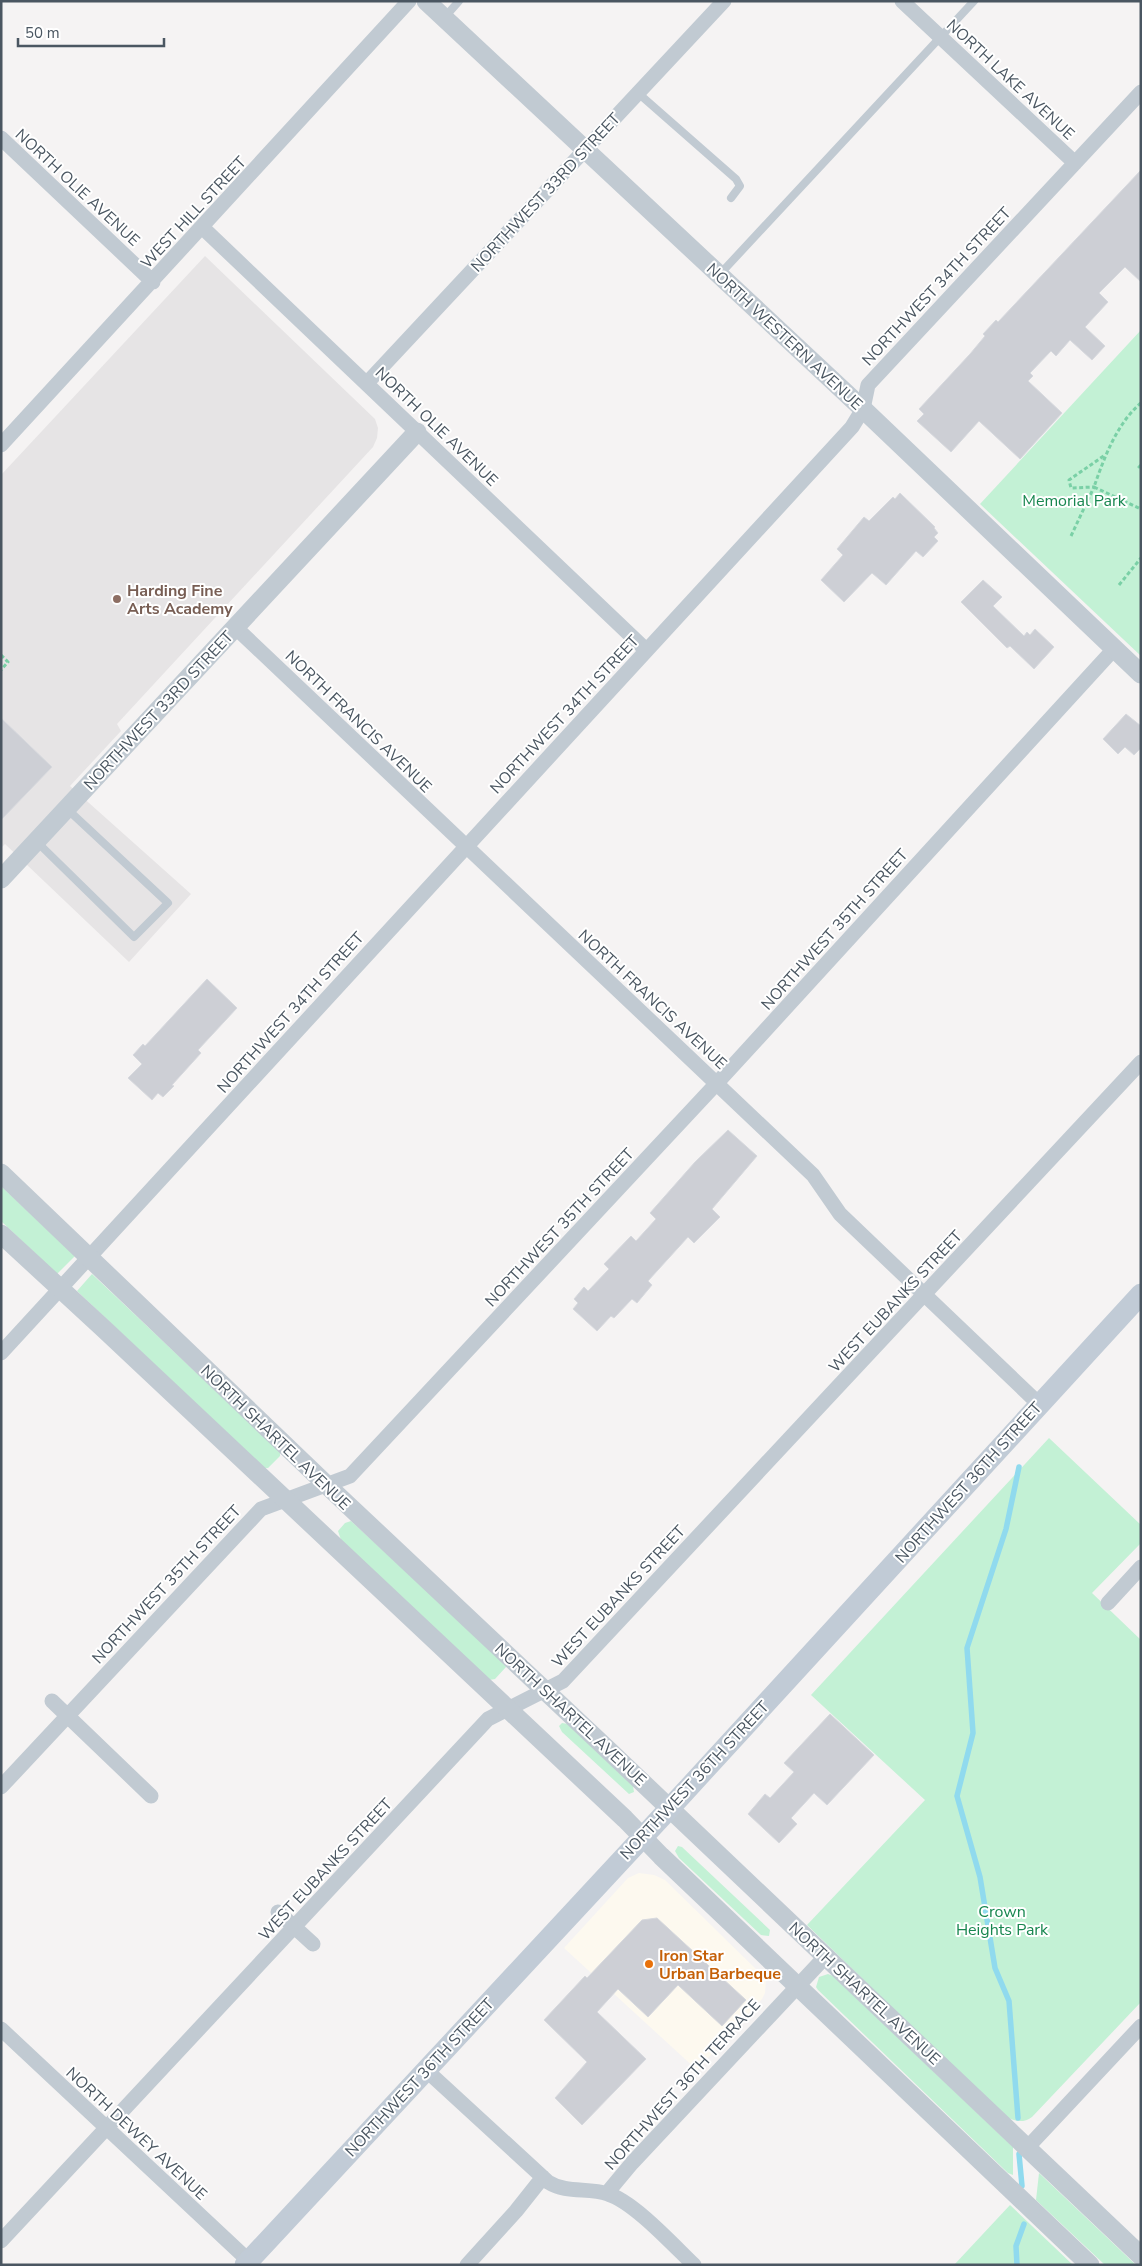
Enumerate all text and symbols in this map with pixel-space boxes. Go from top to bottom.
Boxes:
street label: NORTH LAKE AVENUE [941,14,1079,145]
scale bar [18,15,164,47]
text: 50 m [25,23,60,43]
street label: NORTHWEST 33RD STREET [466,108,626,277]
street label: NORTH OLIE AVENUE [10,124,144,251]
street label: WEST HILL STREET [136,152,252,274]
street label: NORTHWEST 34TH STREET [857,202,1016,371]
street label: NORTH WESTERN AVENUE [701,258,867,415]
street label: NORTH OLIE AVENUE [370,362,503,491]
park label: Memorial Park [1022,490,1127,512]
place label: Harding Fine Arts Academy [127,580,233,620]
marker: Harding Fine Arts Academy [111,593,123,605]
street label: NORTHWEST 33RD STREET [79,626,239,795]
street label: NORTHWEST 34TH STREET [485,630,644,799]
street label: NORTH FRANCIS AVENUE [280,646,436,798]
street label: NORTHWEST 35TH STREET [756,844,913,1015]
street label: NORTH FRANCIS AVENUE [573,925,731,1075]
street label: NORTHWEST 34TH STREET [212,927,369,1098]
street label: NORTHWEST 35TH STREET [480,1143,639,1312]
street label: WEST EUBANKS STREET [824,1226,968,1378]
street label: NORTH SHARTEL AVENUE [196,1360,355,1515]
street label: NORTHWEST 36TH STREET [890,1397,1047,1568]
street label: NORTHWEST 35TH STREET [87,1500,246,1669]
street label: WEST EUBANKS STREET [547,1521,691,1673]
street label: NORTH SHARTEL AVENUE [490,1638,651,1791]
street label: NORTHWEST 36TH STREET [615,1696,774,1865]
street label: WEST EUBANKS STREET [254,1794,398,1946]
park label: Crown Heights Park [956,1901,1049,1941]
street label: NORTH SHARTEL AVENUE [784,1917,945,2070]
place label: Iron Star Urban Barbeque [659,1945,781,1985]
marker: Iron Star Urban Barbeque [643,1958,655,1970]
street label: NORTHWEST 36TH STREET [340,1993,499,2162]
street label: NORTHWEST 36TH TERRACE [600,1994,766,2175]
street label: NORTH DEWEY AVENUE [61,2062,212,2205]

